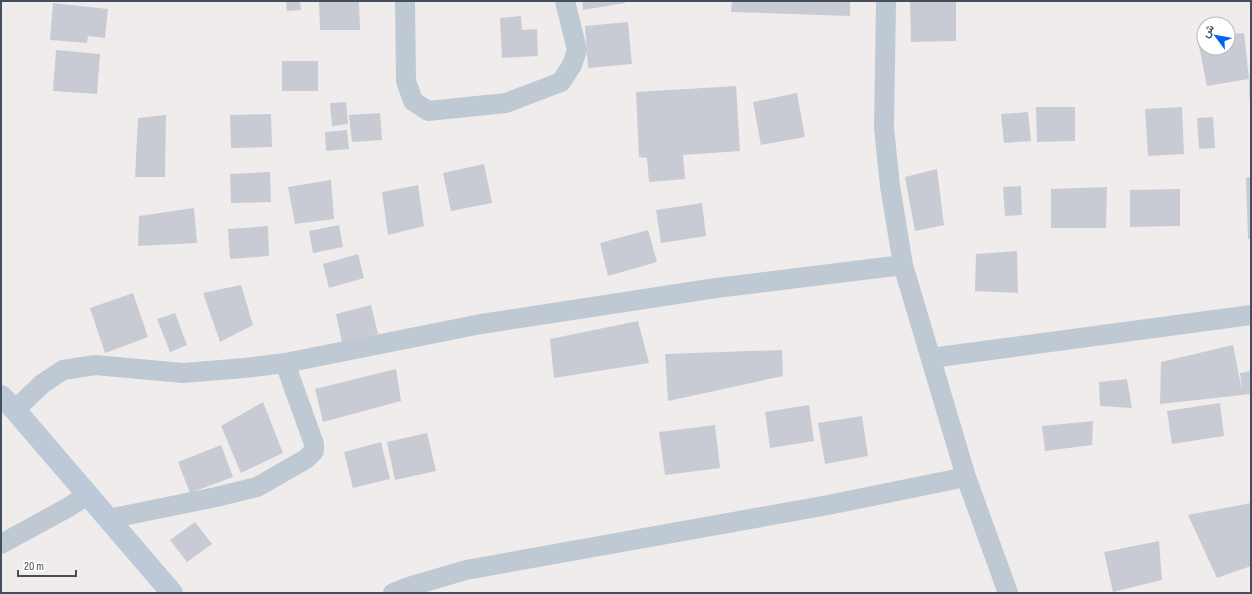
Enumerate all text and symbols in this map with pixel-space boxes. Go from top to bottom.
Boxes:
north arrow [1196,16,1236,56]
text: ش [1199,22,1217,40]
scale bar [18,552,76,578]
text: 20 m [24,559,44,574]

